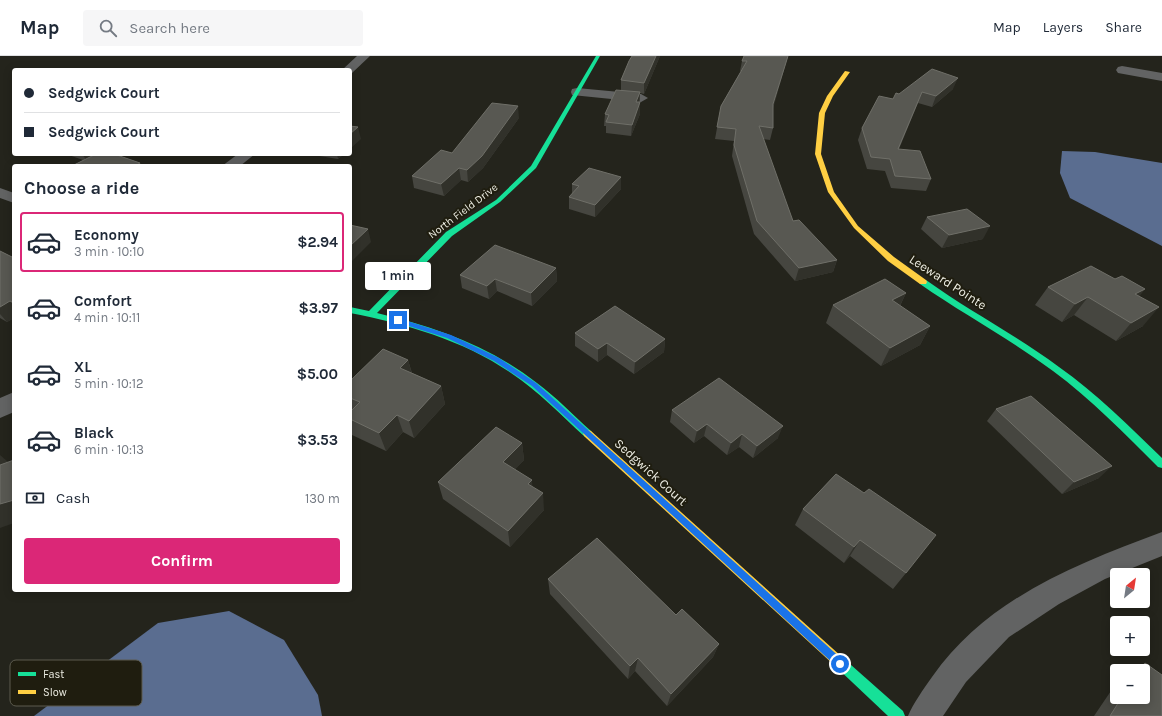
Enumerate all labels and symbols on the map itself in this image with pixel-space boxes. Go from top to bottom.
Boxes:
street label: North Field Drive [426,180,501,241]
street label: Leeward Pointe [907,251,990,313]
callout: 1 min [365,262,431,290]
route end [389,311,407,329]
street label: Sedgwick Court [612,435,690,509]
north arrow [1110,568,1150,608]
route start [831,655,849,673]
legend [10,660,142,706]
text: Fast [43,668,64,681]
text: Slow [43,686,67,699]

